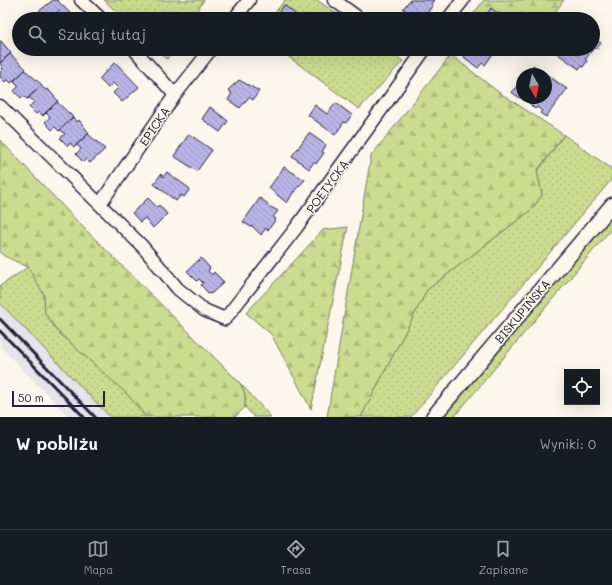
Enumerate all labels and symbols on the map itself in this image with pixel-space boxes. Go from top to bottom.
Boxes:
north arrow [516,68,552,104]
street label: EPICKA [135,103,173,149]
street label: POETYCKA [302,156,352,216]
street label: BISKUPIŃSKA [491,276,553,346]
scale bar [12,389,105,408]

